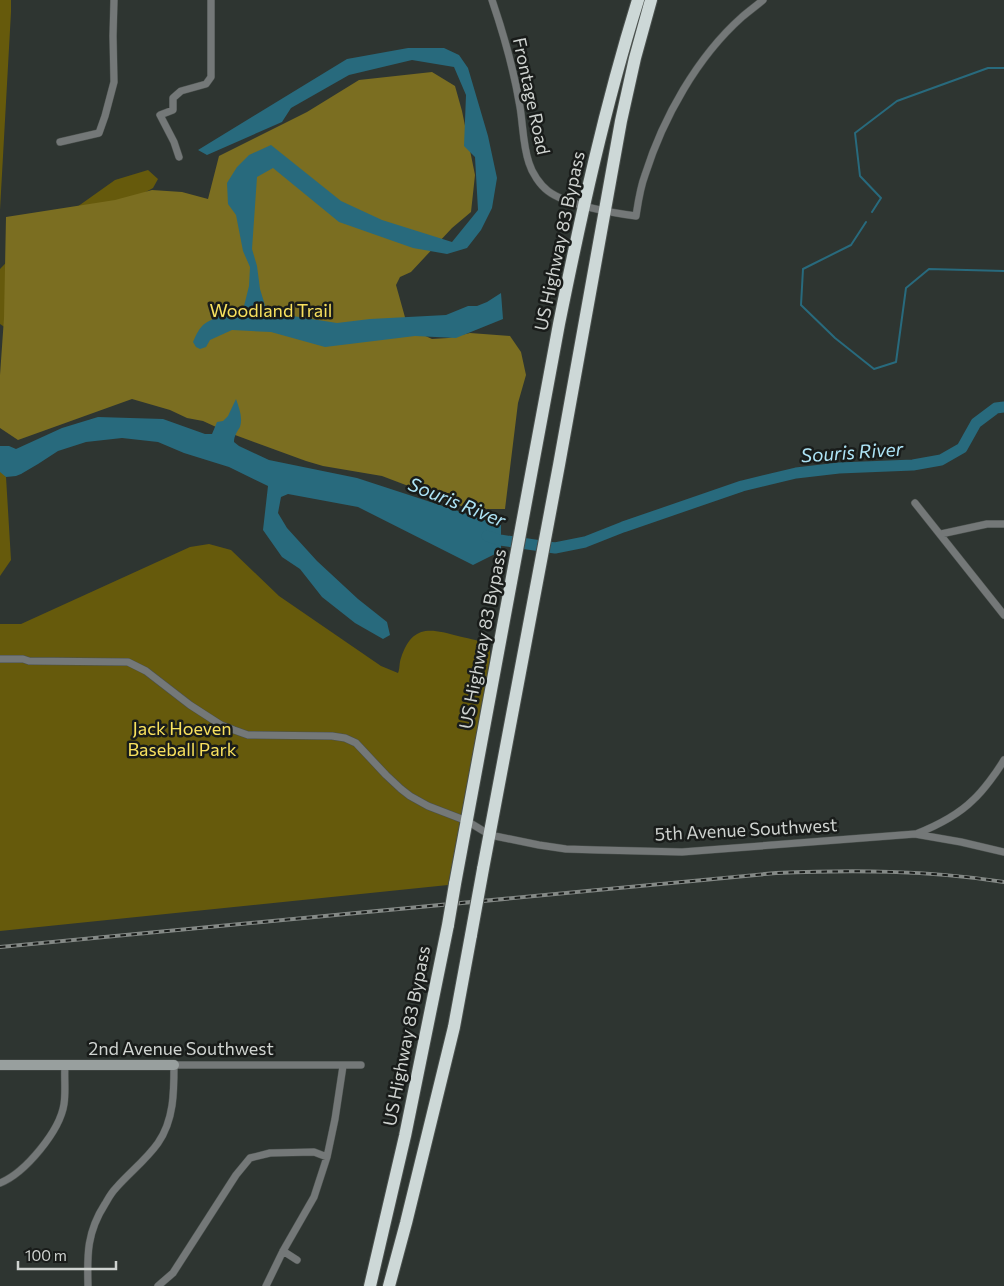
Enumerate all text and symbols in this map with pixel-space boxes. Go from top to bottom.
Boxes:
street label: Frontage Road [509,35,555,156]
street label: US Highway 83 Bypass [529,149,589,333]
park label: Woodland Trail [210,299,332,321]
water label: Souris River [800,436,905,467]
water label: Souris River [405,472,510,532]
street label: US Highway 83 Bypass [454,547,510,731]
park label: Jack Hoeven Baseball Park [127,717,237,760]
street label: 5th Avenue Southwest [654,813,838,845]
street label: US Highway 83 Bypass [378,944,434,1128]
street label: 2nd Avenue Southwest [88,1037,274,1059]
scale bar [18,1238,115,1270]
text: 100 m [25,1246,67,1264]

